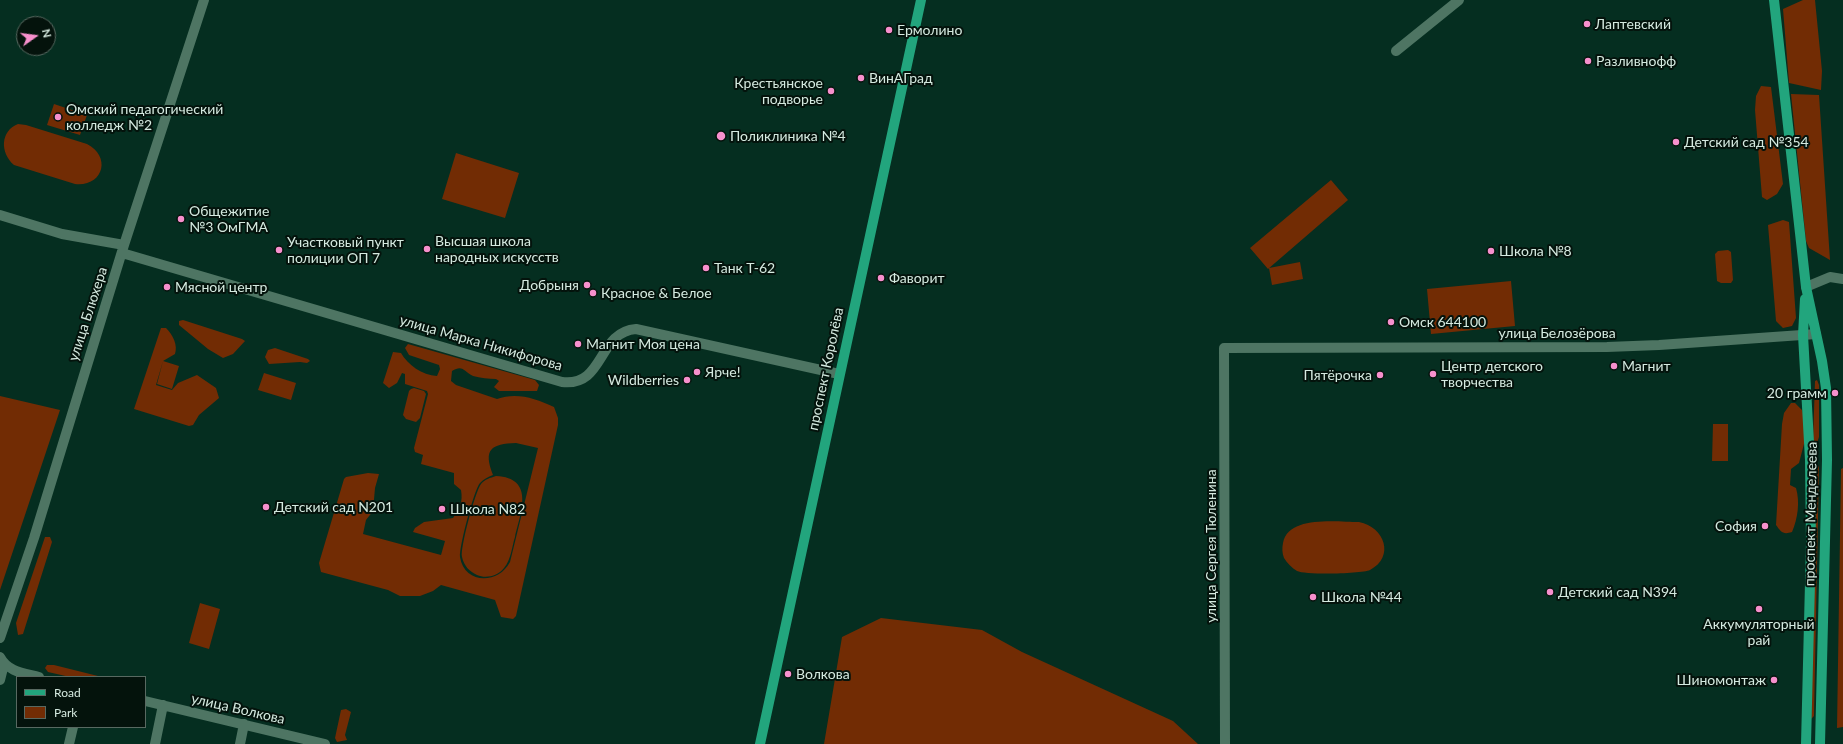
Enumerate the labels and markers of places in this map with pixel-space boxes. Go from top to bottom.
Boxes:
place label: Лаптевский [1595,16,1671,32]
marker: Лаптевский [1582,19,1592,29]
place label: Ермолино [897,22,962,38]
marker: Ермолино [884,25,894,35]
place label: Разливнофф [1596,53,1676,69]
marker: Разливнофф [1583,56,1593,66]
place label: ВинАГрад [869,70,933,86]
marker: ВинАГрад [856,73,866,83]
place label: Крестьянское подворье [734,75,823,108]
marker: Крестьянское подворье [826,86,836,96]
place label: Омский педагогический колледж №2 [66,101,223,134]
marker: Омский педагогический колледж №2 [53,112,63,122]
place label: Поликлиника №4 [730,128,846,144]
marker: Поликлиника №4 [715,130,727,142]
place label: Детский сад №354 [1684,134,1809,150]
marker: Детский сад №354 [1671,137,1681,147]
place label: Общежитие №3 ОмГМА [189,203,269,236]
marker: Общежитие №3 ОмГМА [176,214,186,224]
place label: Высшая школа народных искусств [435,233,559,266]
place label: Участковый пункт полиции ОП 7 [287,234,404,266]
place label: Школа №8 [1499,243,1572,259]
marker: Высшая школа народных искусств [422,244,432,254]
marker: Участковый пункт полиции ОП 7 [274,245,284,255]
marker: Школа №8 [1486,246,1496,256]
place label: Танк Т-62 [714,260,775,276]
marker: Танк Т-62 [701,263,711,273]
place label: Фаворит [889,270,945,286]
marker: Фаворит [876,273,886,283]
place label: Добрыня [520,277,579,293]
place label: Мясной центр [175,279,267,295]
marker: Добрыня [582,280,592,290]
marker: Мясной центр [162,282,172,292]
place label: Красное & Белое [601,285,712,301]
marker: Красное & Белое [588,288,598,298]
place label: Омск 644100 [1399,314,1486,330]
marker: Омск 644100 [1386,317,1396,327]
place label: Магнит Моя цена [586,336,700,352]
marker: Магнит Моя цена [573,339,583,349]
place label: Центр детского творчества [1441,358,1543,390]
place label: Магнит [1622,358,1671,374]
marker: Магнит [1609,361,1619,371]
place label: Ярче! [705,364,740,380]
marker: Ярче! [692,367,702,377]
place label: Пятёрочка [1304,367,1372,383]
marker: Центр детского творчества [1428,369,1438,379]
marker: Пятёрочка [1375,370,1385,380]
place label: Wildberries [608,372,679,388]
marker: Wildberries [682,375,692,385]
place label: 20 грамм [1767,385,1827,401]
marker: 20 грамм [1830,388,1840,398]
place label: Детский сад N201 [274,499,393,515]
place label: Школа N82 [450,501,525,517]
marker: Детский сад N201 [261,502,271,512]
marker: Школа N82 [437,504,447,514]
place label: София [1715,518,1757,534]
marker: София [1760,521,1770,531]
place label: Детский сад N394 [1558,584,1677,600]
marker: Детский сад N394 [1545,587,1555,597]
place label: Школа №44 [1321,589,1402,605]
marker: Школа №44 [1308,592,1318,602]
marker: Аккумуляторный рай [1754,604,1764,614]
place label: Аккумуляторный рай [1703,616,1815,648]
place label: Волкова [796,666,850,682]
marker: Волкова [783,669,793,679]
place label: Шиномонтаж [1676,672,1766,688]
marker: Шиномонтаж [1769,675,1779,685]

